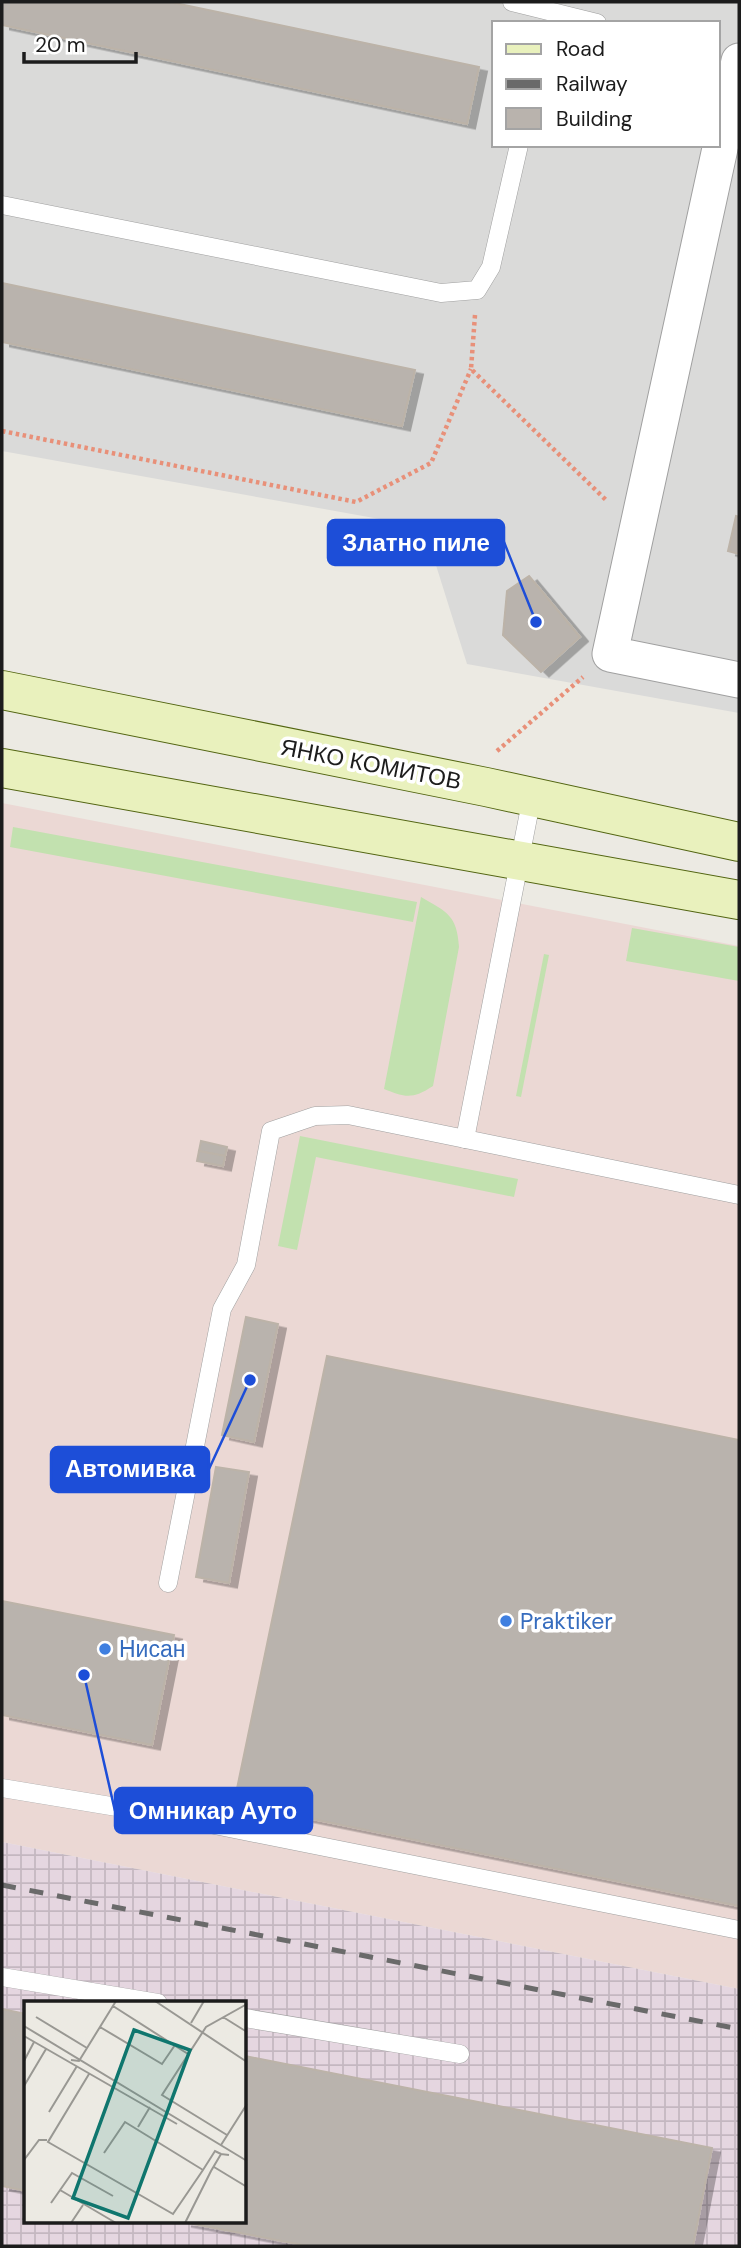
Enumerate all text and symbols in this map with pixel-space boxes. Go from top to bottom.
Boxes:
scale bar [24,21,136,65]
legend [492,21,720,147]
text: 20 m [35,31,86,59]
text: Road [556,35,605,63]
text: Railway [556,70,628,98]
text: Building [556,105,633,133]
callout: Златно пиле [328,520,504,565]
text: Златно пиле [342,527,490,558]
street label: ЯНКО КОМИТОВ [278,732,464,796]
callout: Автомивка [51,1447,209,1492]
text: Автомивка [65,1453,196,1484]
place label: Praktiker [520,1606,613,1636]
marker: Praktiker [498,1613,514,1629]
place label: Нисан [119,1634,185,1664]
marker: Нисан [97,1641,113,1657]
callout: Омникар Ауто [115,1788,312,1833]
text: Омникар Ауто [129,1795,297,1826]
inset map [24,2001,247,2224]

